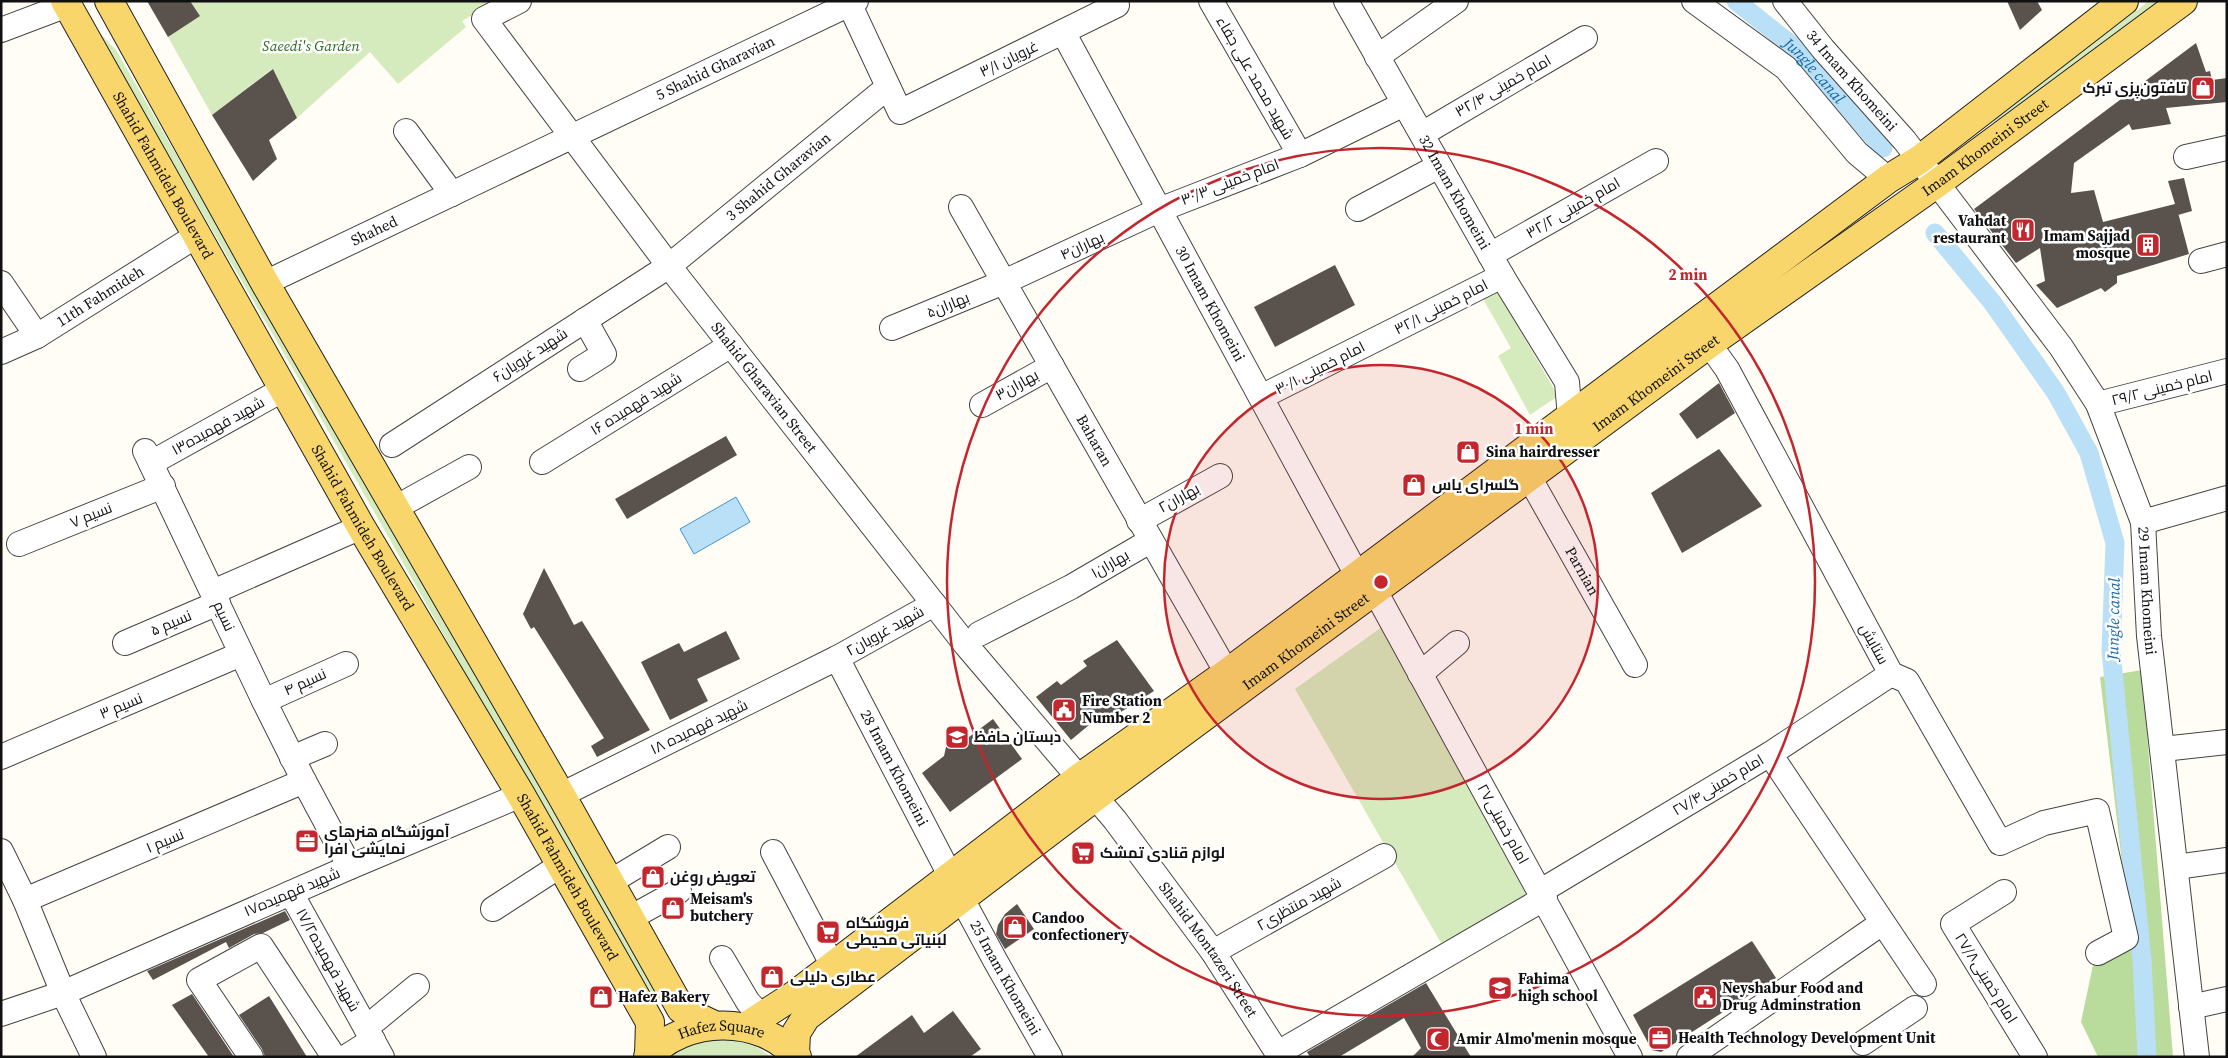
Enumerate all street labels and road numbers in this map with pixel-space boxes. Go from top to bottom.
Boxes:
street label: شهید محمد علی جفاء [1212,12,1299,143]
street label: 34 Imam Khomeini [1802,25,1902,136]
street label: 5 Shahid Gharavian [652,30,778,105]
street label: غرویان ۳/۱ [976,35,1042,82]
street label: امام خمینی ۳۲/۴ [1451,49,1555,122]
street label: Shahid Fahmideh Boulevard [108,88,219,263]
street label: Imam Khomeini Street [1917,93,2052,201]
street label: 3 Shahid Gharavian [721,127,835,225]
street label: 32 Imam Khomeini [1414,131,1496,253]
street label: امام خمینی ۳۰/۳ [1178,153,1282,210]
street label: امام خمینی ۳۲/۲ [1522,172,1624,243]
street label: Shahed [347,210,401,251]
street label: بهاران۴ [1056,226,1107,265]
street label: 30 Imam Khomeini [1171,242,1250,365]
street label: 11th Fahmideh [52,260,148,331]
street label: امام خمینی ۳۲/۱ [1390,274,1491,339]
street label: بهاران۵ [923,286,972,323]
street label: Shahid Gharavian Street [706,317,822,457]
street label: شهید غرویان۶ [488,323,571,387]
street label: Imam Khomeini Street [1588,329,1723,437]
street label: امام خمینی ۳۰/۱ [1271,336,1368,399]
street label: بهاران۳ [991,364,1042,405]
street label: امام خمینی ۲۹/۲ [2109,365,2215,410]
street label: شهید فهمیده ۱۶ [586,367,685,440]
street label: شهید فهمیده۱۳ [167,391,268,460]
street label: Baharan [1072,411,1118,470]
street label: Shahid Fahmideh Boulevard [307,441,420,615]
street label: بهاران۲ [1154,478,1203,517]
street label: نسیم ۷ [66,497,115,533]
street label: 29 Imam Khomeini [2133,526,2162,656]
street label: Parnian [1560,543,1605,599]
street label: بهاران۱ [1087,544,1133,583]
street label: Imam Khomeini Street [1238,587,1373,695]
street label: نسیم [208,597,241,634]
street label: شهید غرویان۲ [842,601,928,661]
street label: نسیم ۵ [147,604,195,641]
street label: ستایش [1855,619,1894,668]
street label: نسیم ۴ [280,663,329,700]
street label: نسیم ۳ [96,687,146,724]
street label: شهید فهمیده ۱۸ [647,694,751,759]
street label: 28 Imam Khomeini [856,706,934,830]
street label: امام خمینی۲۷/۴ [1668,749,1768,820]
street label: امام خمینی۲۷ [1473,780,1534,868]
street label: Shahid Fahmideh Boulevard [512,789,624,964]
street label: نسیم ۱ [143,823,187,858]
street label: شهید فهمیده۱۷ [240,862,343,921]
street label: شهید منتظری۲ [1253,872,1345,935]
street label: Shahid Montazeri Street [1154,877,1263,1021]
street label: شهید فهمیده۱۷/۲ [291,904,366,1015]
street label: 25 Imam Khomeini [965,916,1046,1039]
street label: امام خمینی۲۷/۸ [1950,928,2023,1027]
street label: Hafez Square [674,1014,769,1044]

